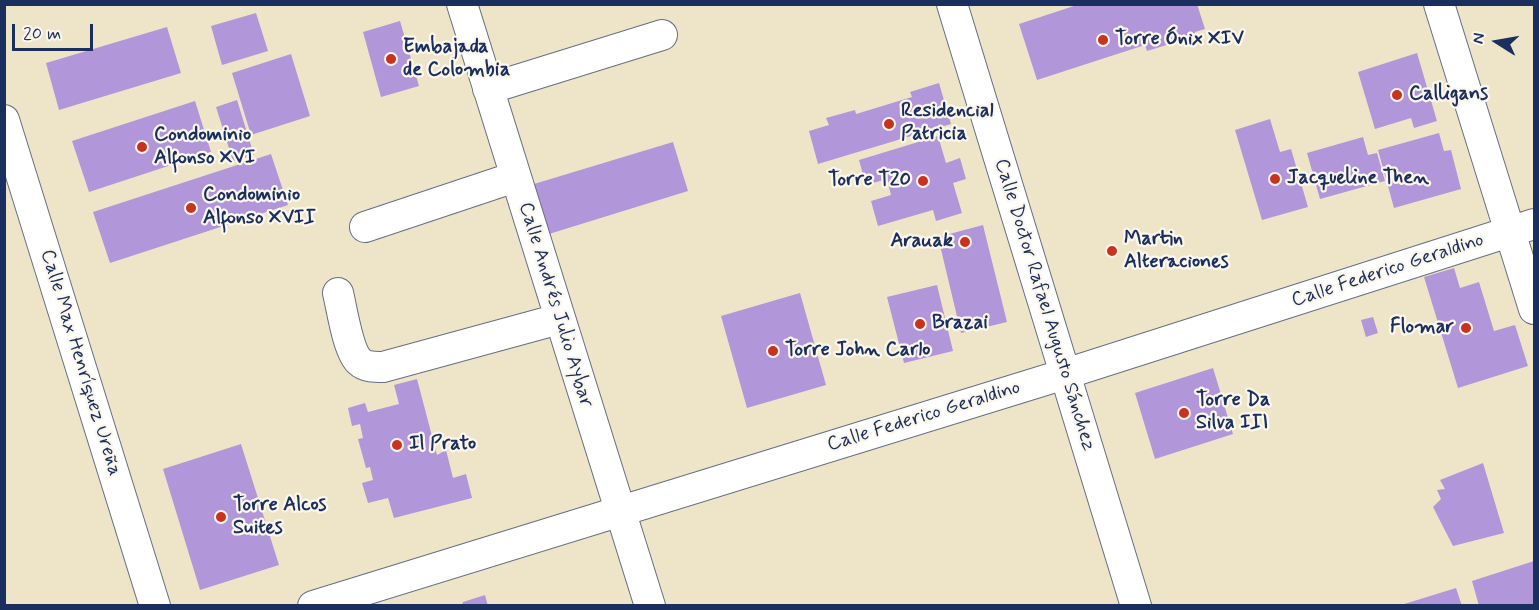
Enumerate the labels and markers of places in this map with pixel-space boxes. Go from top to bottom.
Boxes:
place label: Torre Ónix XIV [1115,28,1244,52]
marker: Torre Ónix XIV [1096,33,1110,47]
place label: Embajada de Colombia [403,36,510,83]
marker: Embajada de Colombia [384,52,398,66]
place label: Calligans [1409,83,1488,107]
marker: Calligans [1390,88,1404,102]
place label: Residencial Patricia [901,100,994,147]
marker: Residencial Patricia [882,117,896,131]
place label: Condominio Alfonso XVI [154,124,255,171]
marker: Condominio Alfonso XVI [135,140,149,154]
place label: Jacqueline Then [1287,167,1429,191]
place label: Torre T20 [828,169,911,193]
marker: Jacqueline Then [1268,172,1282,186]
marker: Torre T20 [916,174,930,188]
place label: Condominio Alfonso XVII [203,184,316,231]
marker: Condominio Alfonso XVII [184,201,198,215]
place label: Martin Alteraciones [1124,228,1229,275]
place label: Arauak [891,230,953,254]
marker: Arauak [958,235,972,249]
marker: Martin Alteraciones [1105,244,1119,258]
place label: Brazai [932,312,988,336]
place label: Flomar [1390,316,1454,340]
marker: Brazai [913,317,927,331]
marker: Flomar [1459,321,1473,335]
place label: Torre John Carlo [785,339,930,363]
marker: Torre John Carlo [766,344,780,358]
place label: Torre Da Silva III [1196,389,1270,436]
marker: Torre Da Silva III [1177,406,1191,420]
place label: Il Prato [409,433,476,457]
marker: Il Prato [390,438,404,452]
place label: Torre Alcos Suites [233,494,326,541]
marker: Torre Alcos Suites [214,510,228,524]

